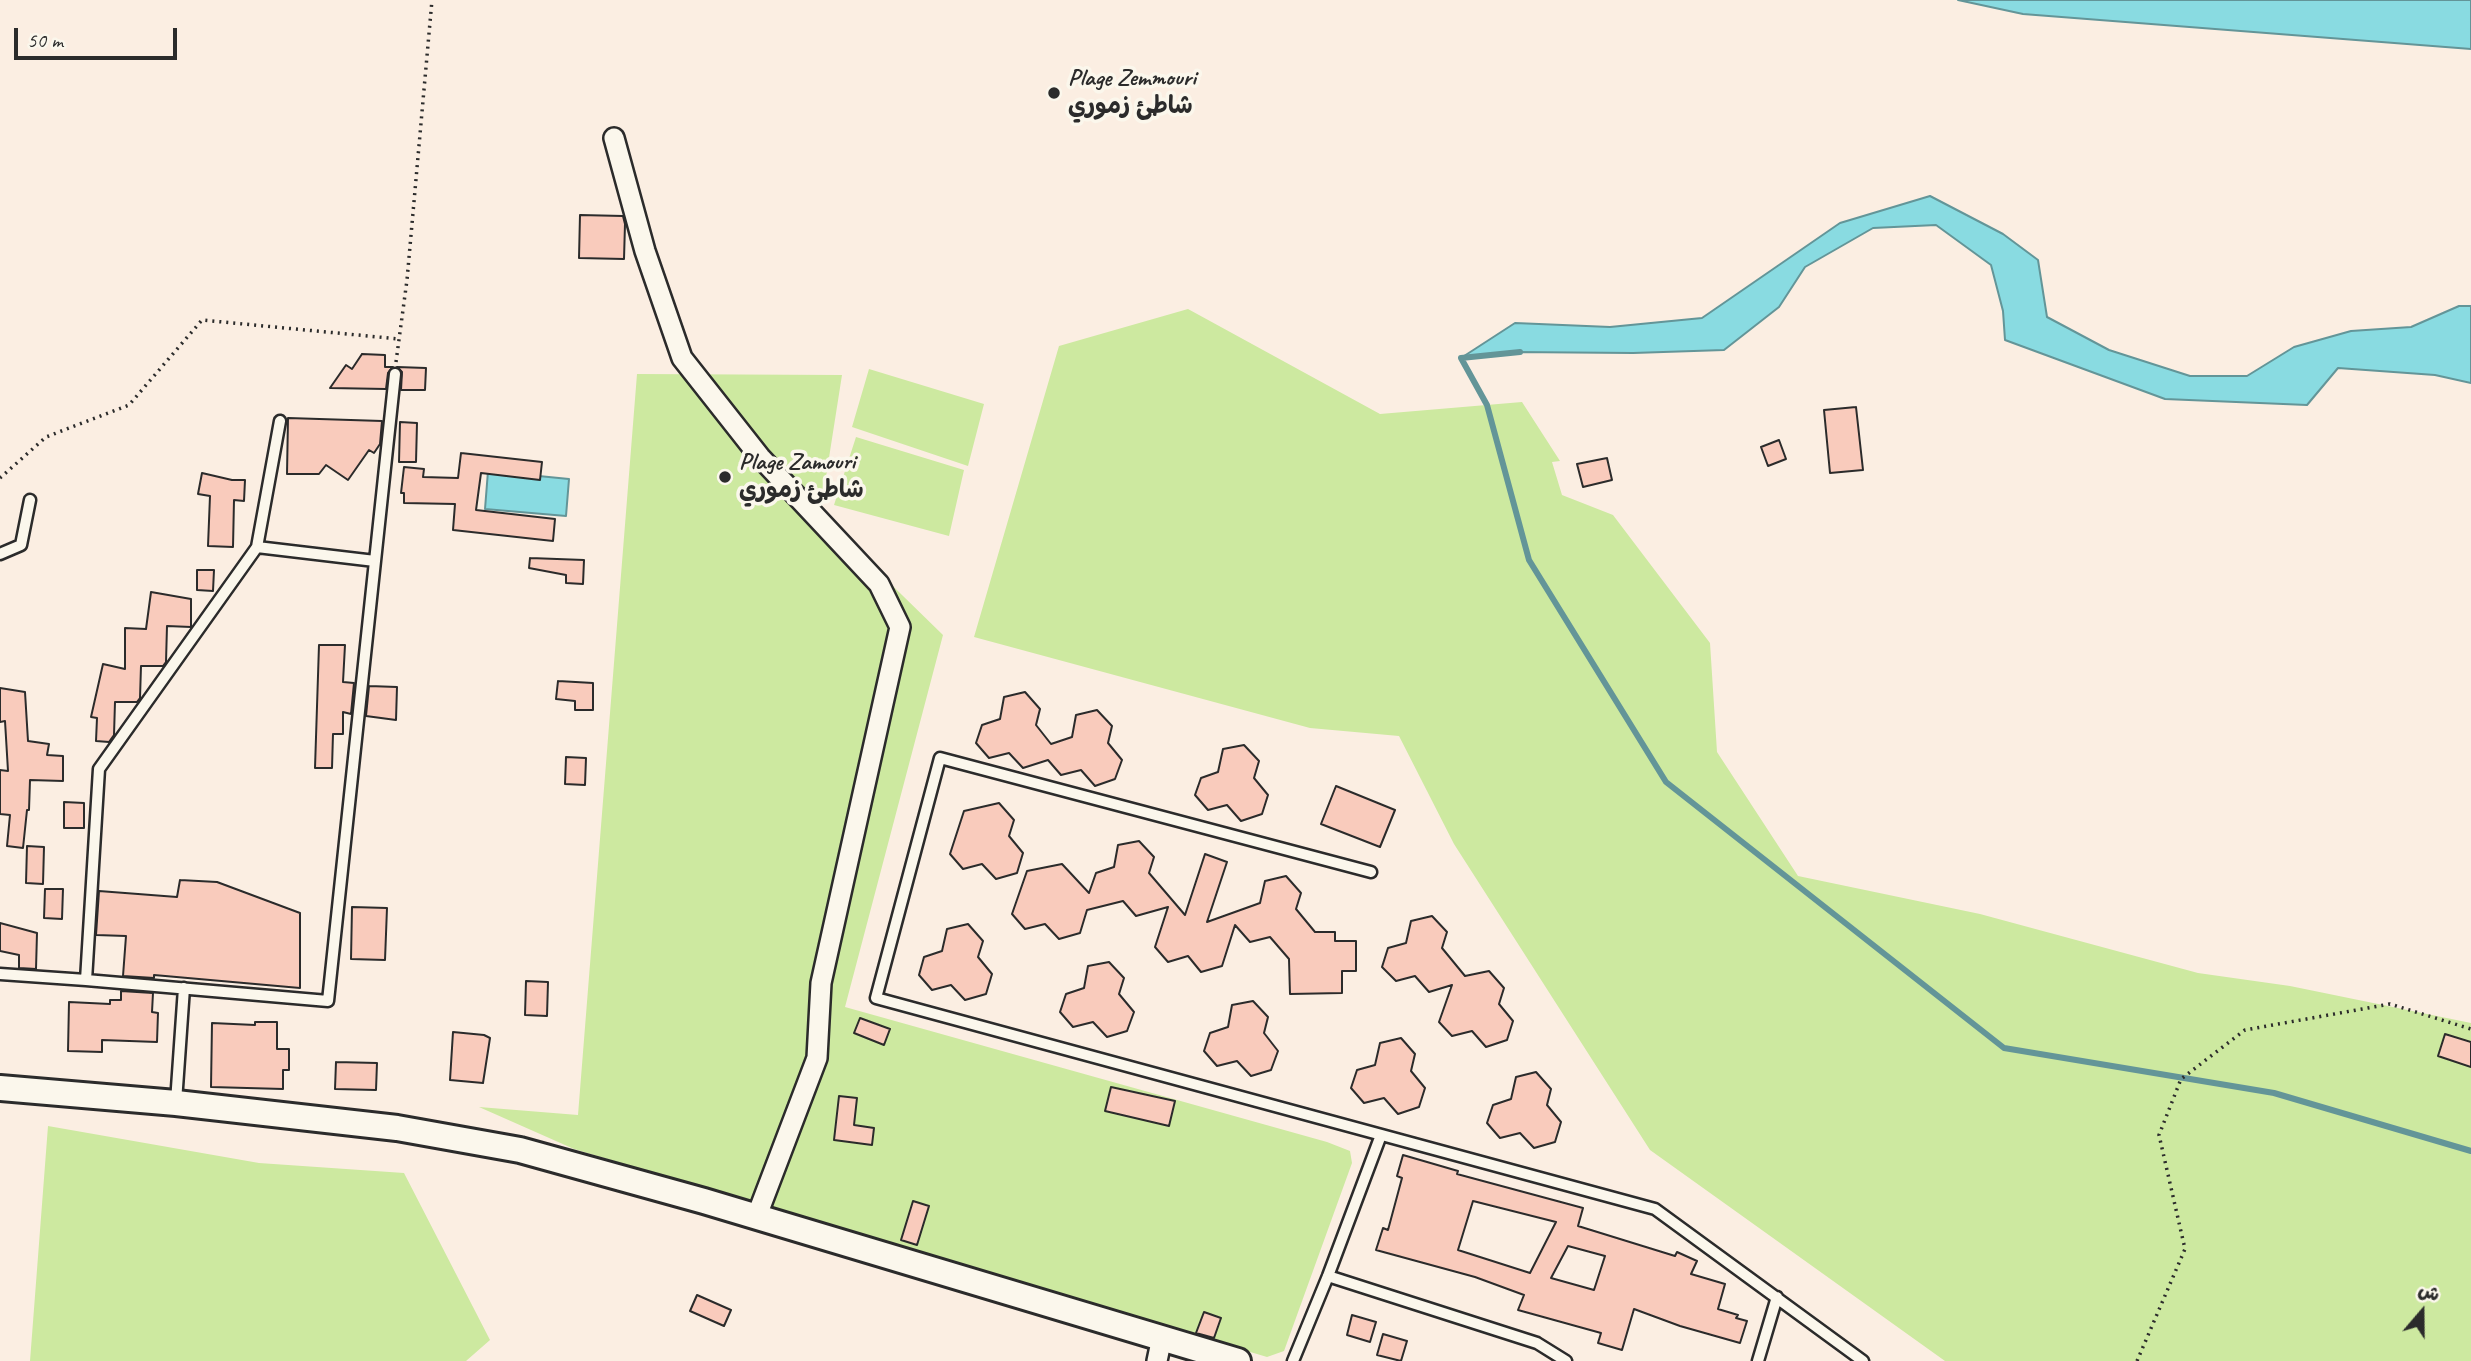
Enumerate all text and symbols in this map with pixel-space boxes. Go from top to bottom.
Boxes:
scale bar [18,14,180,58]
text: 50 m [27,27,63,53]
place label: Plage Zemmouri شاطئ زموري [1068,65,1196,121]
marker: Plage Zemmouri شاطئ زموري [1046,85,1062,101]
place label: Plage Zamouri شاطئ زموري [739,449,864,505]
marker: Plage Zamouri شاطئ زموري [717,469,733,485]
north arrow [2387,1277,2457,1347]
text: ش [2415,1277,2443,1307]

